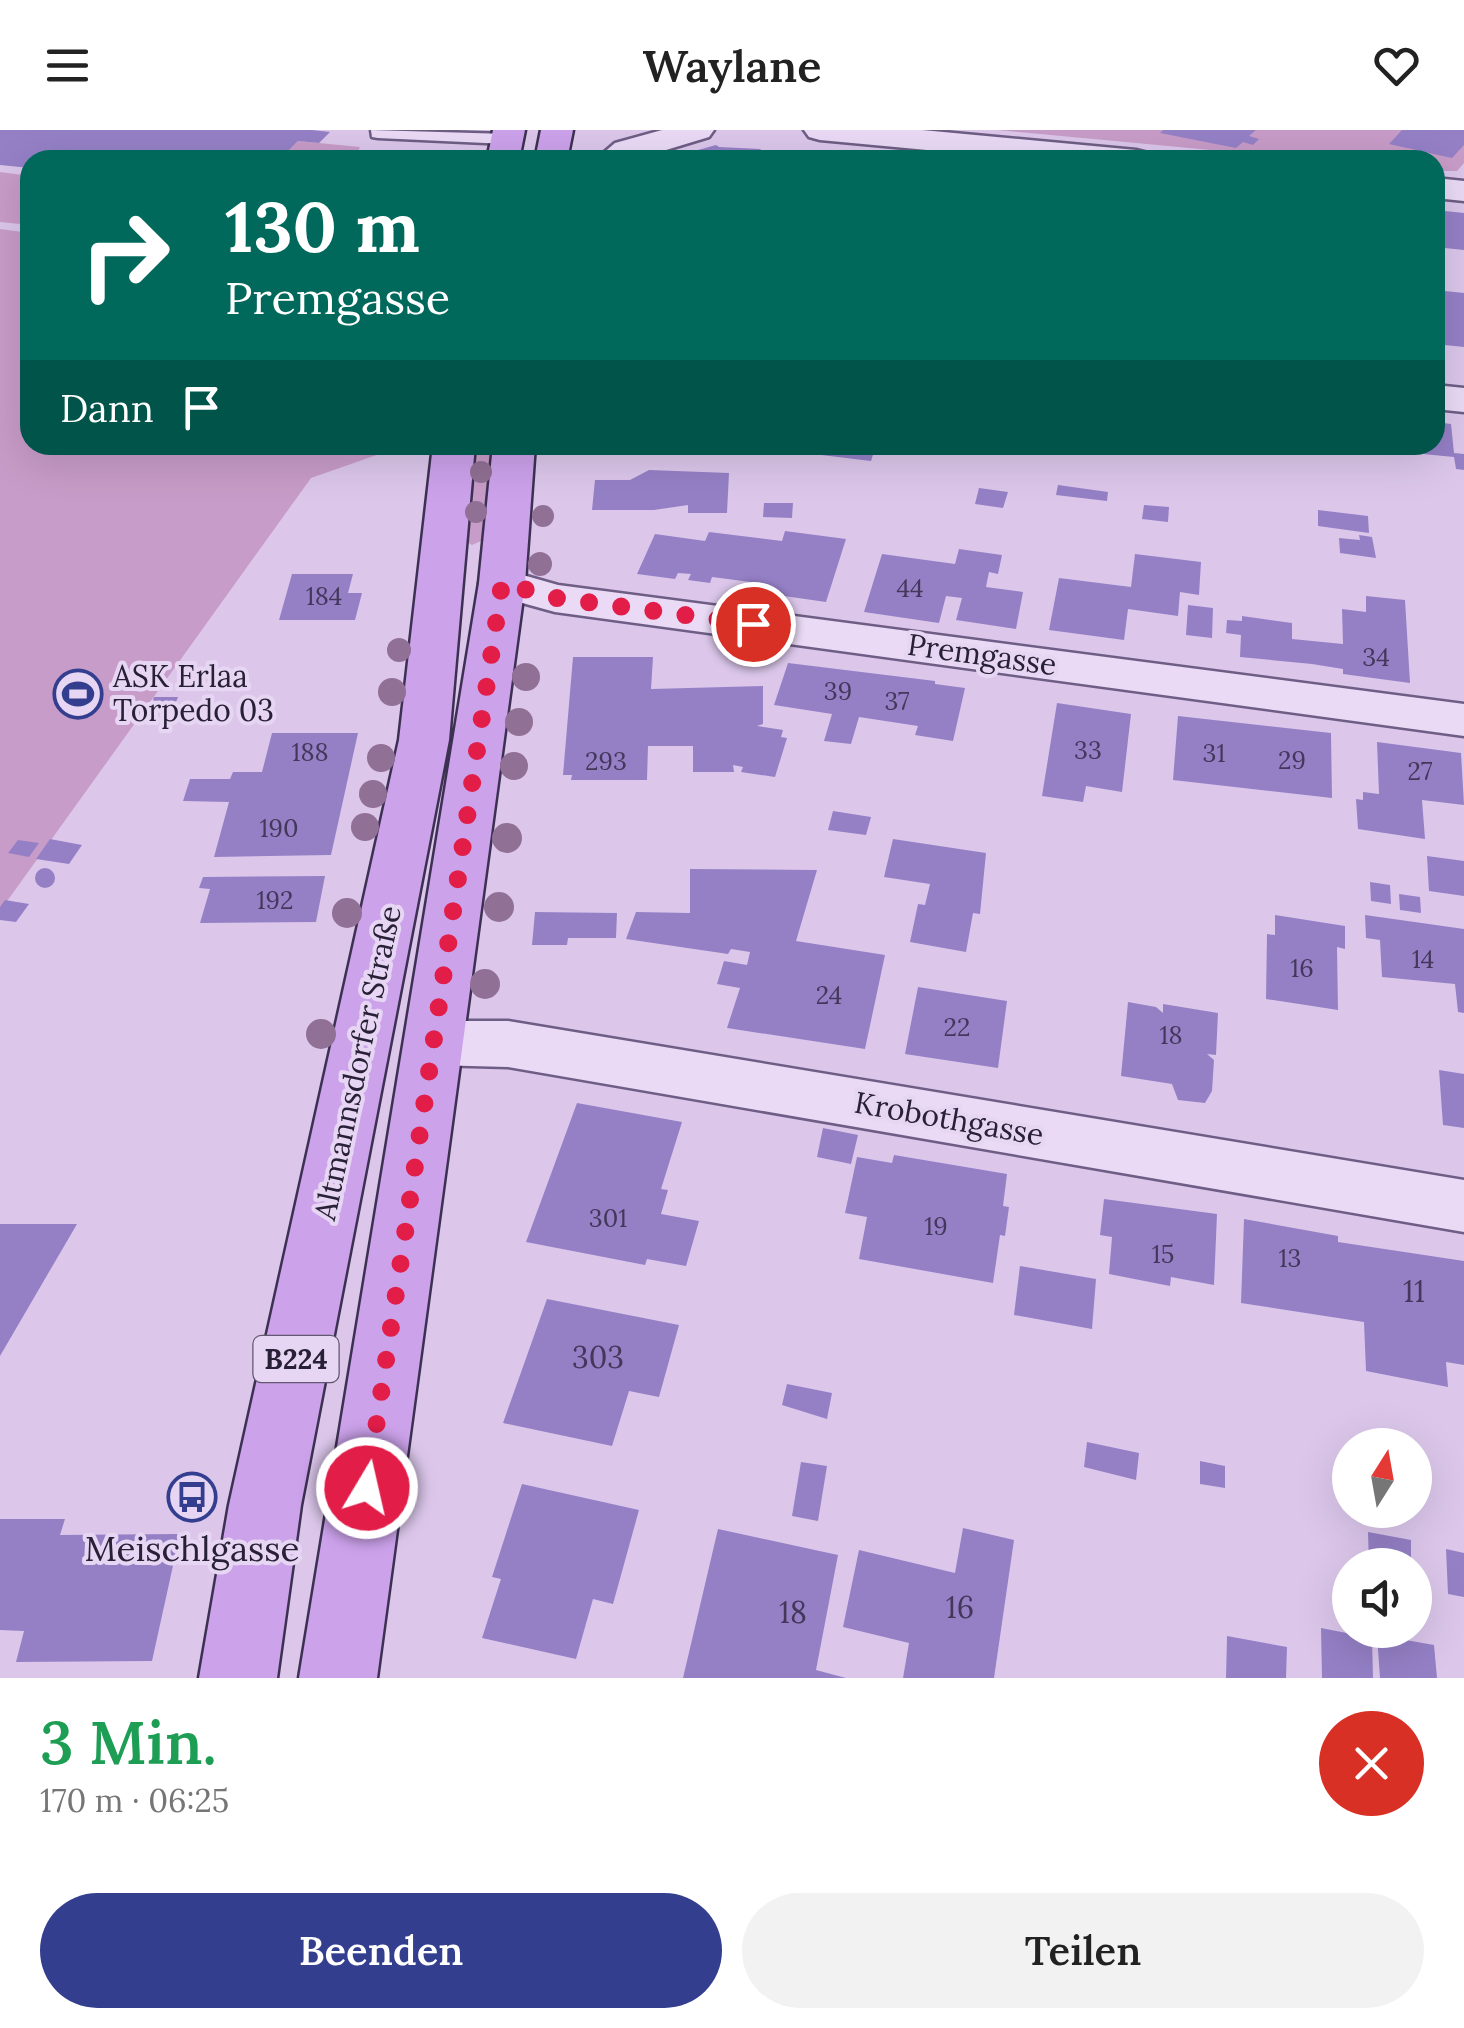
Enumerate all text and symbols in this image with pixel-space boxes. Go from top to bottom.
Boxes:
text: Waylane [642,37,822,94]
icon: menu [40,38,95,93]
icon: heart [1369,38,1424,93]
text: 130 m [225,182,420,271]
icon: right [60,190,190,320]
text: Premgasse [225,269,450,326]
icon: arrive [174,380,229,435]
text: Dann [60,384,154,432]
house number: 44 [896,572,924,604]
house number: 184 [306,580,342,612]
pin [711,582,796,667]
icon: arrive [726,597,781,652]
street label: Premgasse [905,625,1059,684]
house number: 34 [1362,641,1390,673]
place label: ASK Erlaa Torpedo 03 [112,657,274,729]
sports icon: ASK Erlaa Torpedo 03 [52,668,104,720]
house number: 39 [824,675,852,707]
house number: 37 [885,685,910,717]
house number: 33 [1074,734,1102,766]
house number: 188 [291,736,329,768]
house number: 31 [1202,737,1226,769]
house number: 29 [1278,744,1306,776]
house number: 293 [585,745,627,777]
house number: 27 [1408,755,1433,787]
house number: 190 [259,812,299,844]
house number: 192 [257,884,293,916]
street label: Altmannsdorfer Straße [305,902,409,1224]
house number: 14 [1412,943,1434,975]
house number: 16 [1290,952,1314,984]
house number: 24 [816,979,842,1011]
house number: 22 [944,1011,970,1043]
house number: 18 [1159,1019,1183,1051]
street label: Krobothgasse [851,1083,1047,1154]
house number: 301 [589,1202,627,1234]
house number: 19 [924,1210,948,1242]
house number: 15 [1152,1238,1174,1270]
house number: 13 [1278,1242,1302,1274]
house number: 11 [1403,1272,1425,1310]
road number: B224 [254,1336,338,1382]
house number: 303 [572,1338,624,1376]
north arrow [1332,1428,1432,1528]
map controls [1332,1428,1432,1648]
position arrow [315,1436,419,1540]
bus stop icon: Meischlgasse [166,1471,218,1523]
place label: Meischlgasse [85,1526,299,1571]
button: sound [1332,1548,1432,1648]
house number: 16 [946,1588,974,1626]
house number: 18 [779,1593,807,1631]
text: 3 Min. [40,1704,217,1780]
button: close [1319,1711,1424,1816]
text: 170 m · 06:25 [40,1780,229,1821]
button: Beenden [40,1893,722,2008]
button: Teilen [742,1893,1424,2008]

